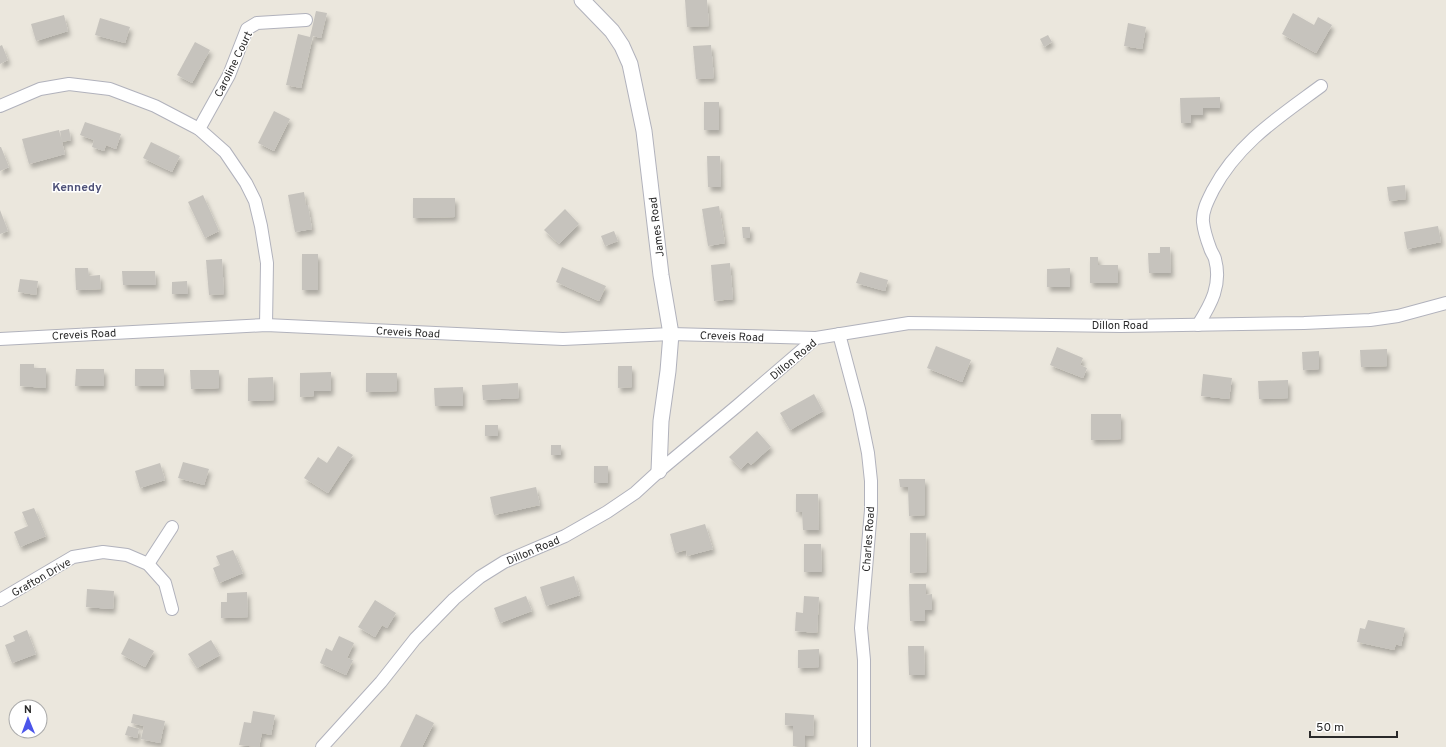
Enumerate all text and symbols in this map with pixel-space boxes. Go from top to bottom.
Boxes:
street label: Caroline Court [212,29,256,100]
district label: Kennedy [52,180,102,196]
street label: James Road [646,196,668,258]
street label: Dillon Road [1092,319,1148,333]
street label: Creveis Road [375,324,440,342]
street label: Creveis Road [52,326,117,344]
street label: Creveis Road [700,329,764,345]
street label: Dillon Road [768,336,820,383]
street label: Charles Road [860,506,878,572]
street label: Dillon Road [505,533,562,568]
street label: Grafton Drive [9,555,74,600]
north arrow [8,699,48,739]
text: N [24,703,32,717]
scale bar [1310,713,1397,739]
text: 50 m [1316,720,1344,736]

